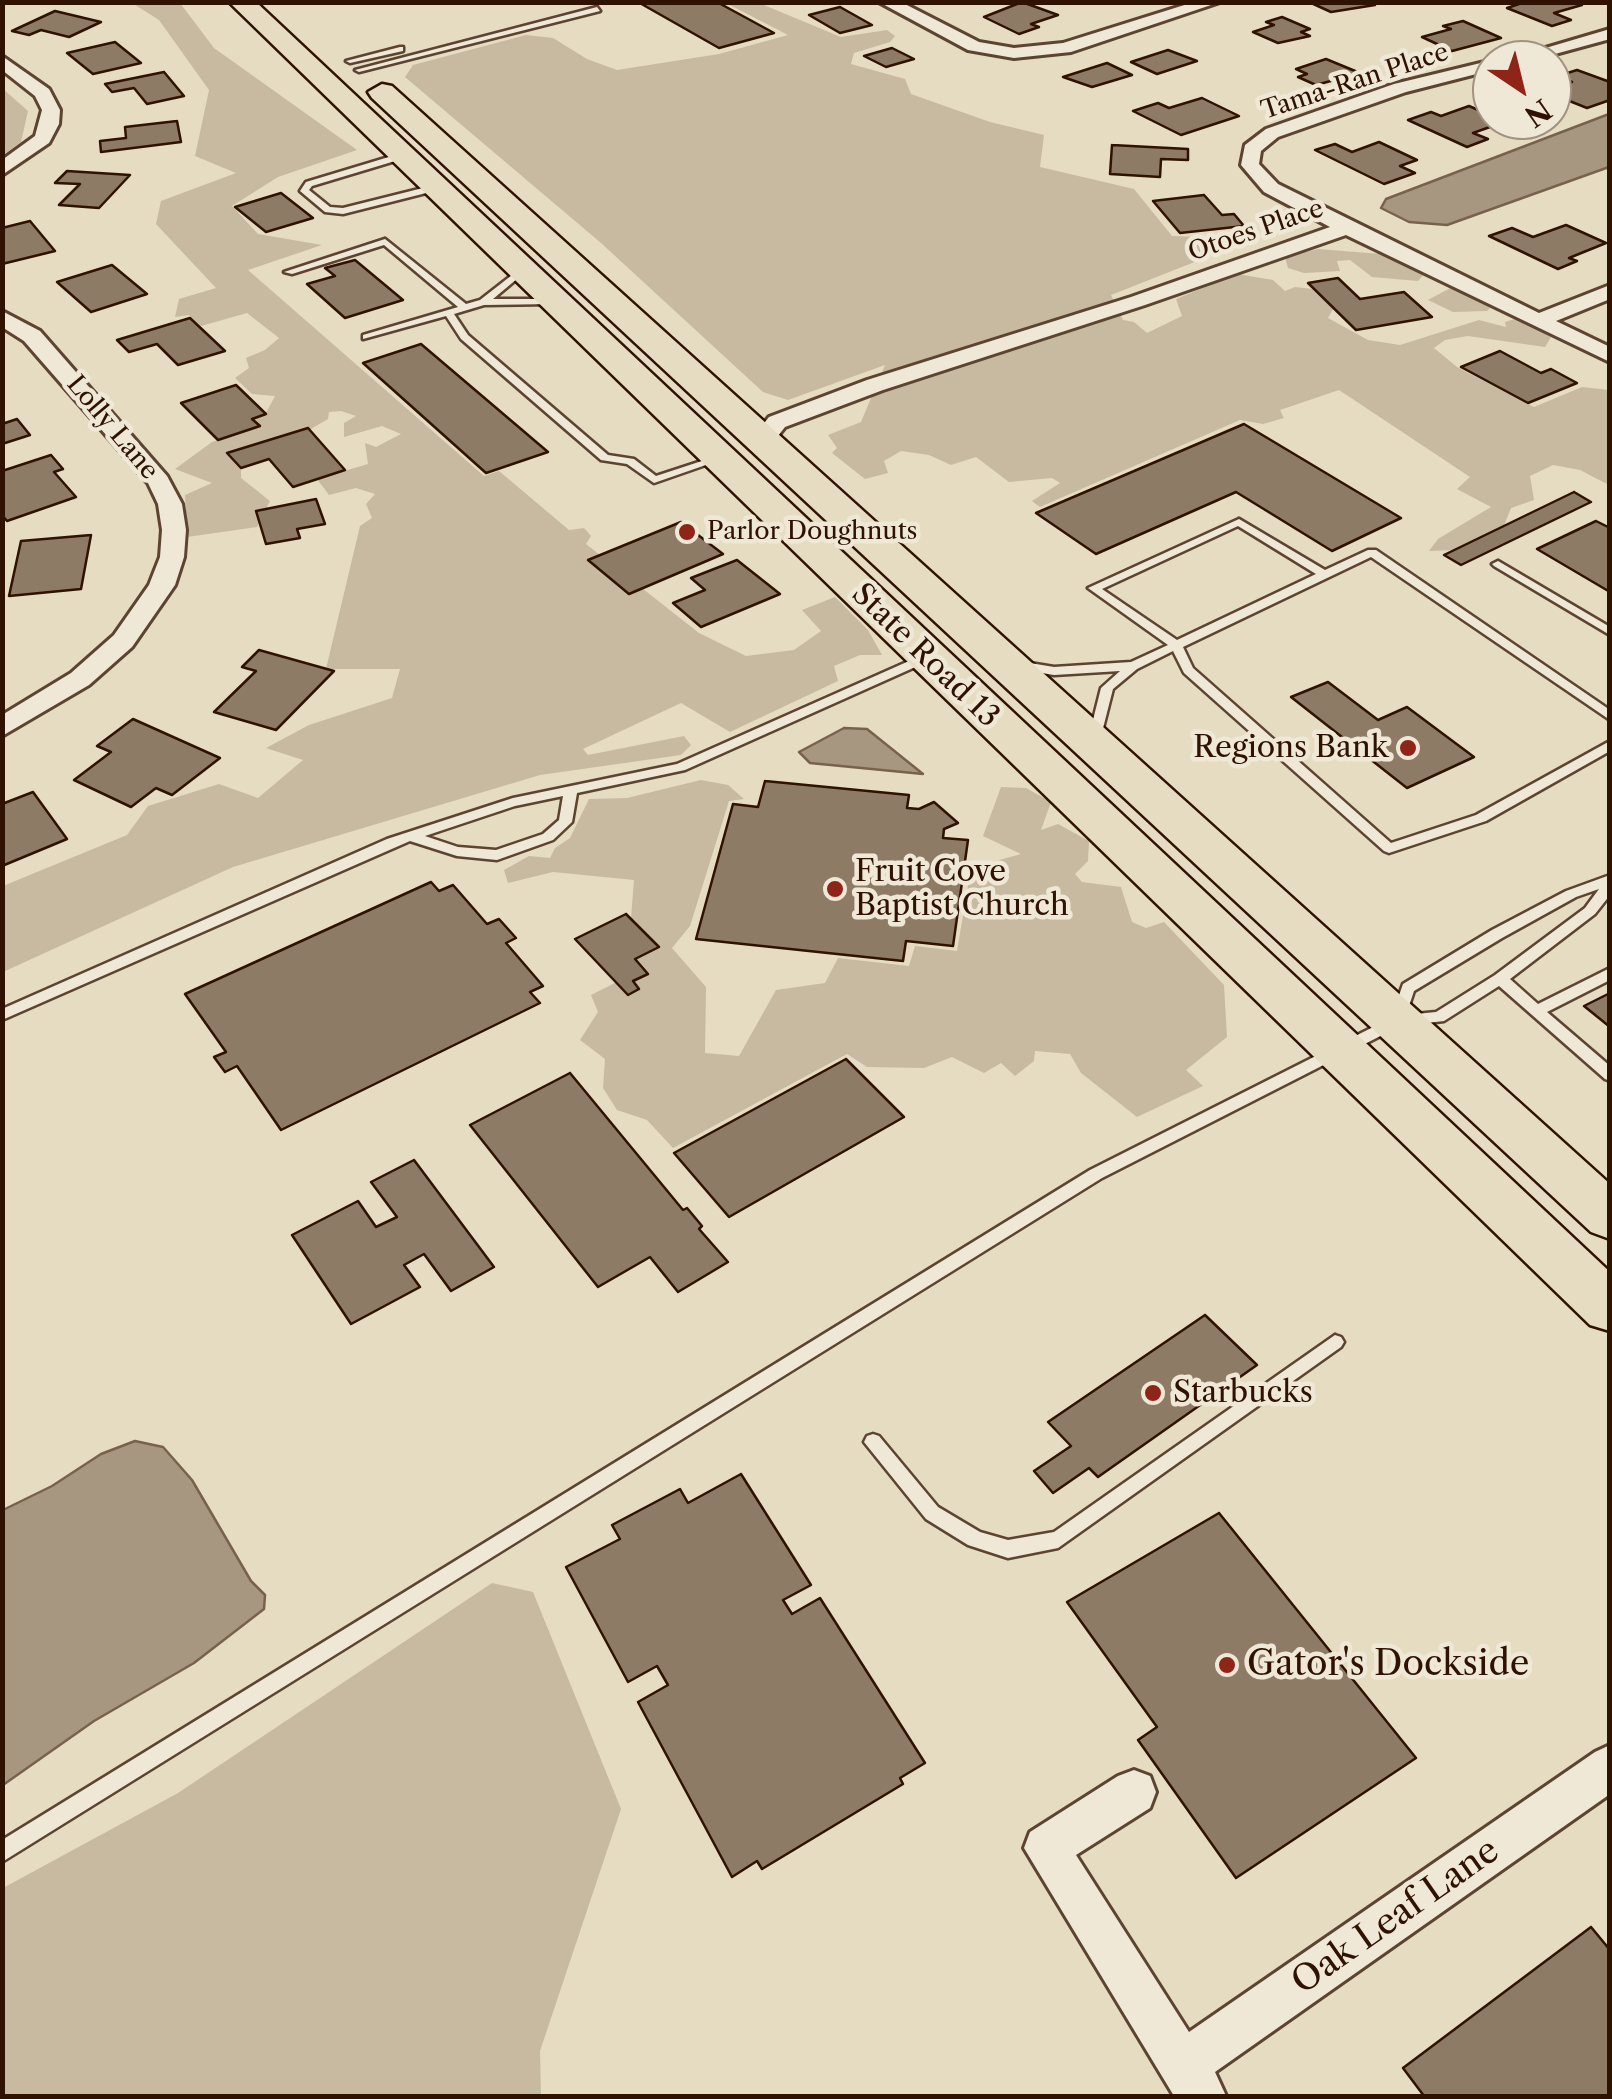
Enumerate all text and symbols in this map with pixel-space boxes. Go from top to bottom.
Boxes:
street label: Tama-Ran Place [1258,38,1452,126]
north arrow [1472,40,1572,140]
text: N [1518,92,1558,134]
street label: Otoes Place [1185,194,1327,268]
street label: Lolly Lane [60,370,164,486]
place label: Parlor Doughnuts [707,517,917,547]
marker: Parlor Doughnuts [676,521,698,543]
street label: State Road 13 [844,577,1006,735]
place label: Regions Bank [1193,730,1388,766]
marker: Regions Bank [1397,737,1419,759]
place label: Fruit Cove Baptist Church [855,854,1069,924]
marker: Fruit Cove Baptist Church [824,878,846,900]
place label: Starbucks [1173,1375,1313,1411]
marker: Starbucks [1142,1382,1164,1404]
place label: Gator's Dockside [1247,1644,1529,1686]
marker: Gator's Dockside [1216,1654,1238,1676]
street label: Oak Leaf Lane [1284,1830,1508,2004]

